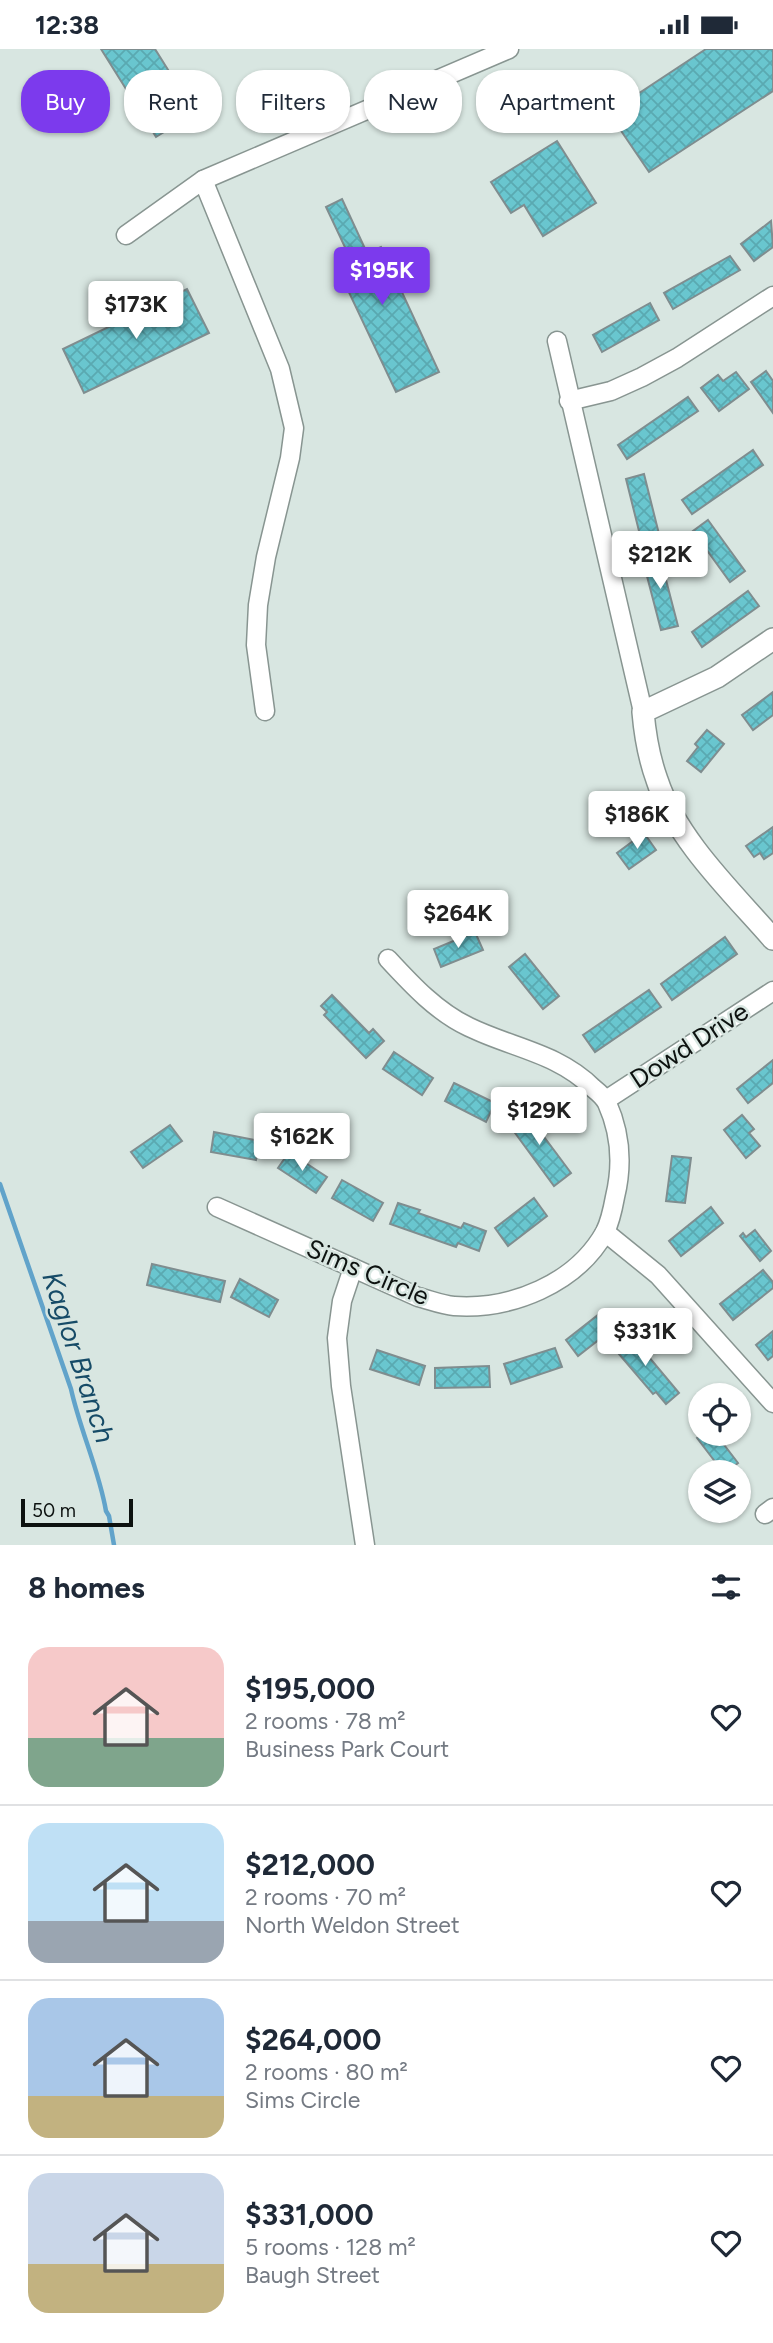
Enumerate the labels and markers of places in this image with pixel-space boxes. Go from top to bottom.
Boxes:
pin: $195K [333,247,431,307]
pin: $173K [87,281,185,341]
pin: $212K [611,531,709,591]
pin: $186K [588,791,686,851]
pin: $264K [409,891,507,950]
pin: $129K [490,1087,588,1147]
pin: $162K [253,1113,351,1173]
pin: $331K [596,1309,694,1368]

